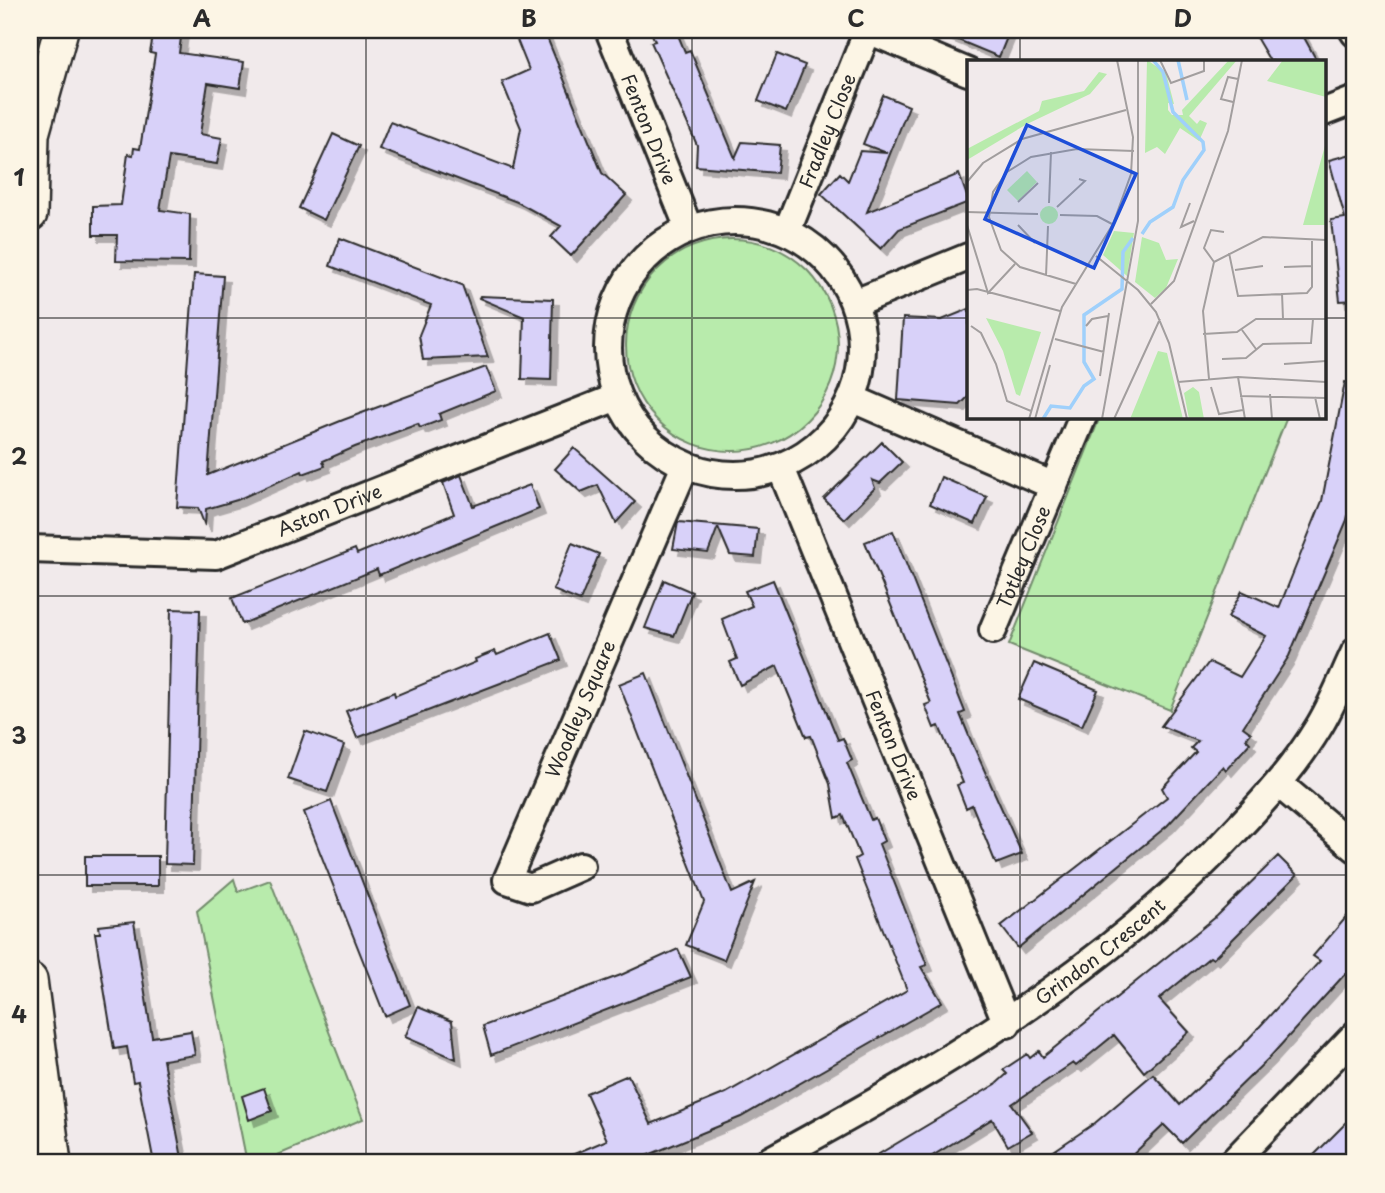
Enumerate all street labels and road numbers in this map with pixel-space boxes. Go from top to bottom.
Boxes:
street label: Fenton Drive [615,69,685,188]
street label: Fradley Close [791,69,862,192]
street label: Aston Drive [273,476,385,543]
street label: Totley Close [989,501,1057,613]
street label: Woodley Square [538,635,622,782]
street label: Fenton Drive [860,685,930,804]
street label: Grindon Crescent [1029,891,1171,1011]

